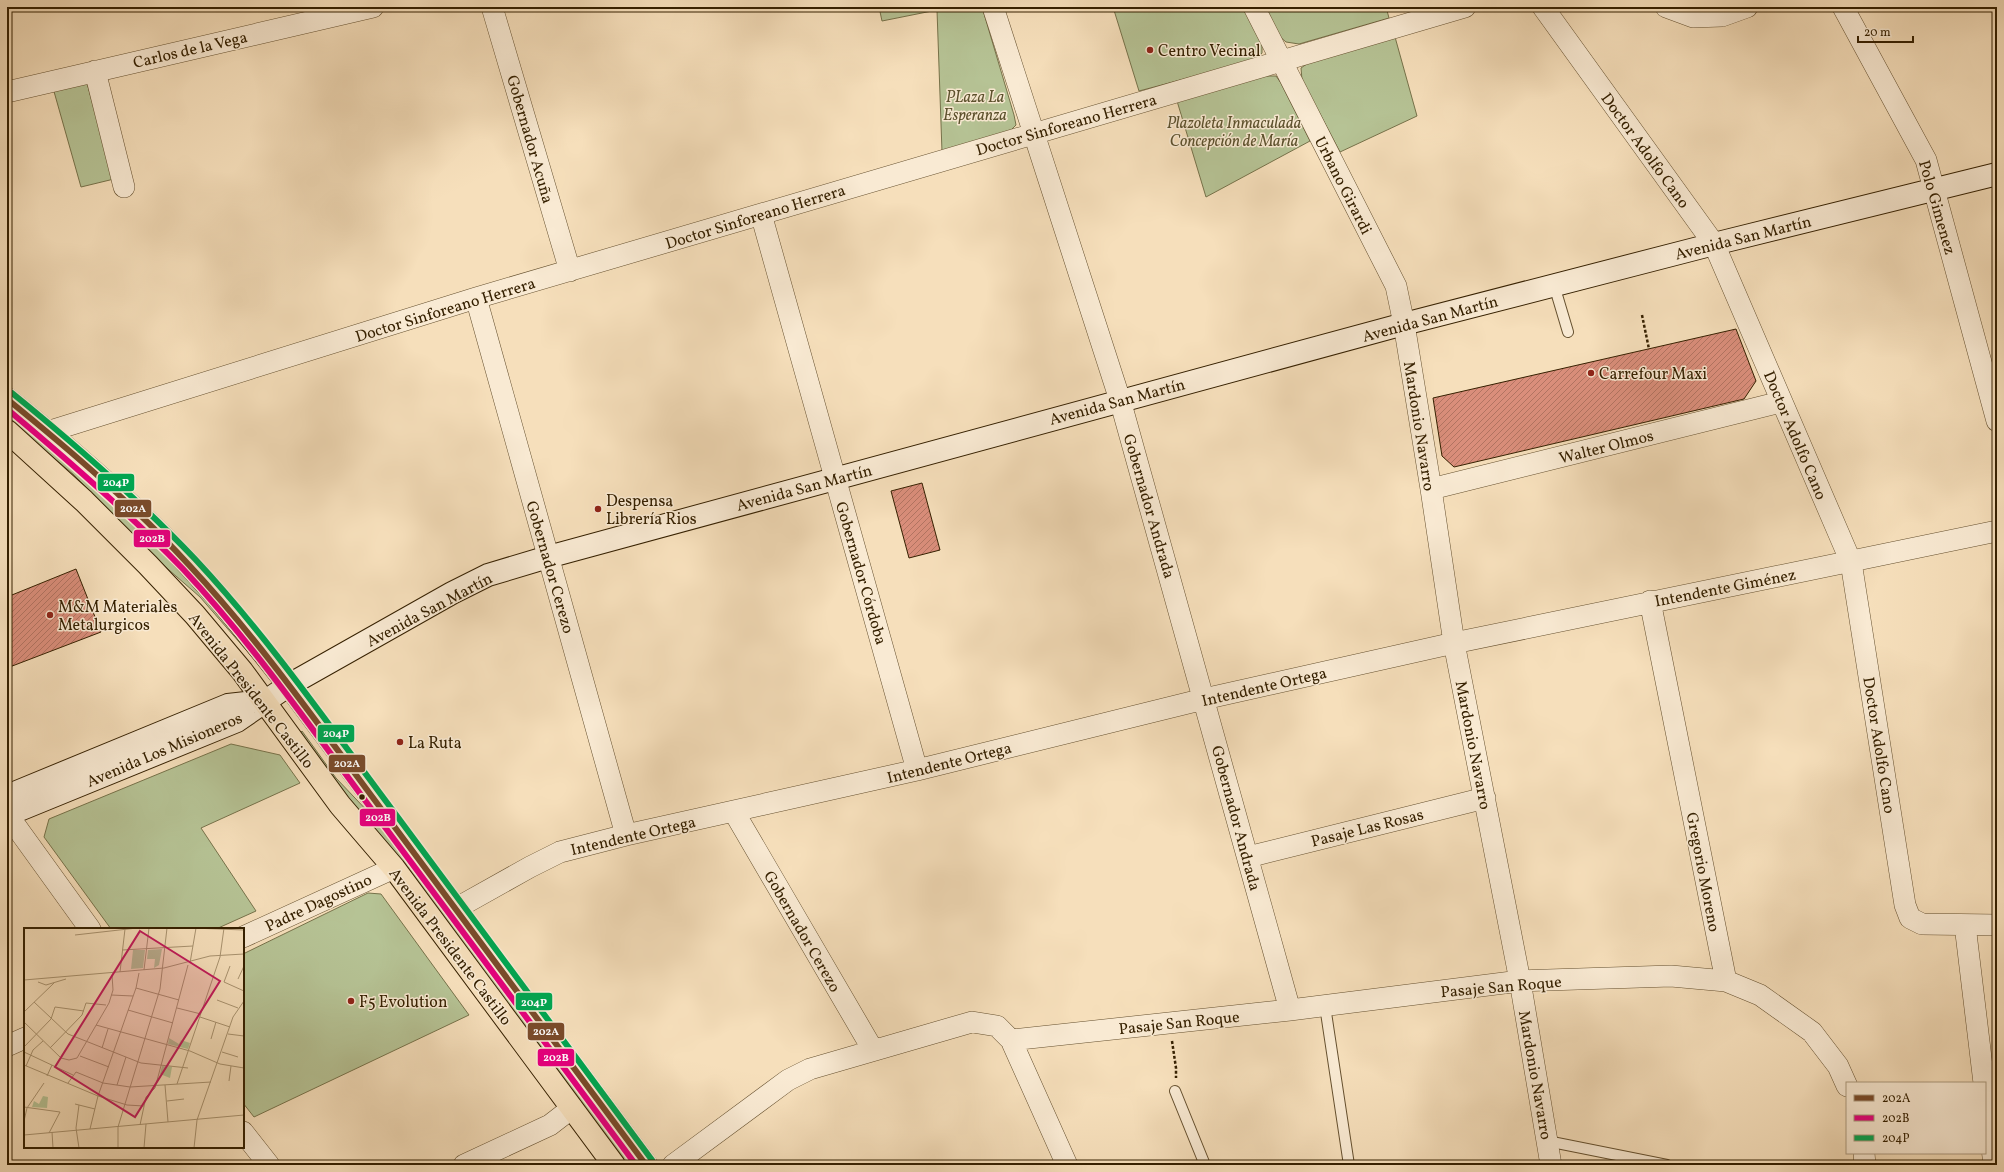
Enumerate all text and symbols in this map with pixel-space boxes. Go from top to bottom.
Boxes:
scale bar [1858,18,1913,44]
text: 20 m [1864,25,1891,41]
street label: Carlos de la Vega [131,27,250,75]
place label: Centro Vecinal [1158,41,1261,63]
marker: Centro Vecinal [1145,45,1155,55]
street label: Gobernador Acuña [500,73,558,206]
park label: PLaza La Esperanza [943,87,1007,127]
street label: Doctor Adolfo Cano [1595,89,1694,213]
street label: Doctor Sinforeano Herrera [974,90,1160,162]
park label: Plazoleta Inmaculada Concepción de María [1167,113,1302,153]
street label: Urbano Girardi [1308,133,1376,239]
street label: Polo Gimenez [1912,158,1960,257]
street label: Doctor Sinforeano Herrera [663,180,848,256]
street label: Avenida San Martín [1673,211,1814,267]
street label: Doctor Sinforeano Herrera [353,273,538,349]
street label: Avenida San Martín [1360,291,1501,349]
street label: Mardonio Navarro [1397,360,1439,493]
place label: Carrefour Maxi [1599,364,1707,386]
marker: Carrefour Maxi [1586,368,1596,378]
street label: Doctor Adolfo Cano [1757,368,1831,504]
street label: Avenida San Martín [1047,374,1188,432]
street label: Walter Olmos [1557,426,1656,470]
street label: Gobernador Andrada [1117,432,1179,581]
street label: Avenida San Martín [734,460,875,518]
line badge: 204P [97,473,135,492]
text: 204P [103,476,129,491]
place label: Despensa Librería Rios [606,491,697,531]
line badge: 202A [114,499,152,518]
street label: Gobernador Cerezo [520,499,579,636]
street label: Gobernador Córdoba [829,499,891,648]
text: 202A [120,502,146,517]
marker: Despensa Librería Rios [593,504,603,514]
line badge: 202B [133,529,171,548]
text: 202B [139,532,165,547]
street label: Intendente Giménez [1653,564,1798,613]
street label: Avenida San Martín [363,568,497,653]
place label: M&M Materiales Metalurgicos [58,597,177,637]
street label: Avenida Presidente Castillo [183,609,318,774]
marker: M&M Materiales Metalurgicos [45,610,55,620]
street label: Intendente Ortega [1200,663,1329,713]
street label: Doctor Adolfo Cano [1856,675,1900,815]
street label: Mardonio Navarro [1449,679,1495,812]
street label: Avenida Los Misioneros [83,708,246,794]
line badge: 204P [317,724,355,743]
text: 204P [323,727,349,742]
place label: La Ruta [408,733,462,755]
marker: La Ruta [395,737,405,747]
street label: Intendente Ortega [885,738,1014,790]
street label: Gobernador Andrada [1205,743,1265,894]
line badge: 202A [328,754,366,773]
text: 202A [334,757,360,772]
unlabelled marker [357,792,367,802]
street label: Pasaje Las Rosas [1309,804,1426,854]
line badge: 202B [359,808,396,827]
text: 202B [365,811,391,826]
street label: Gregorio Moreno [1680,811,1724,934]
street label: Intendente Ortega [569,812,698,862]
street label: Avenida Presidente Castillo [383,864,516,1031]
street label: Gobernador Cerezo [758,867,845,997]
street label: Padre Dagostino [262,869,376,938]
inset map [24,928,244,1148]
street label: Pasaje San Roque [1440,972,1563,1004]
place label: F5 Evolution [359,992,447,1014]
line badge: 204P [515,992,553,1011]
marker: F5 Evolution [346,996,356,1006]
text: 204P [521,996,547,1011]
street label: Pasaje San Roque [1118,1007,1241,1041]
street label: Mardonio Navarro [1512,1009,1556,1142]
line badge: 202A [527,1022,565,1041]
text: 202A [533,1025,559,1040]
line badge: 202B [537,1048,575,1067]
text: 202B [543,1051,569,1066]
legend [1846,1082,1986,1154]
text: 202A [1882,1091,1911,1107]
text: 202B [1882,1111,1909,1127]
text: 204P [1882,1131,1909,1147]

